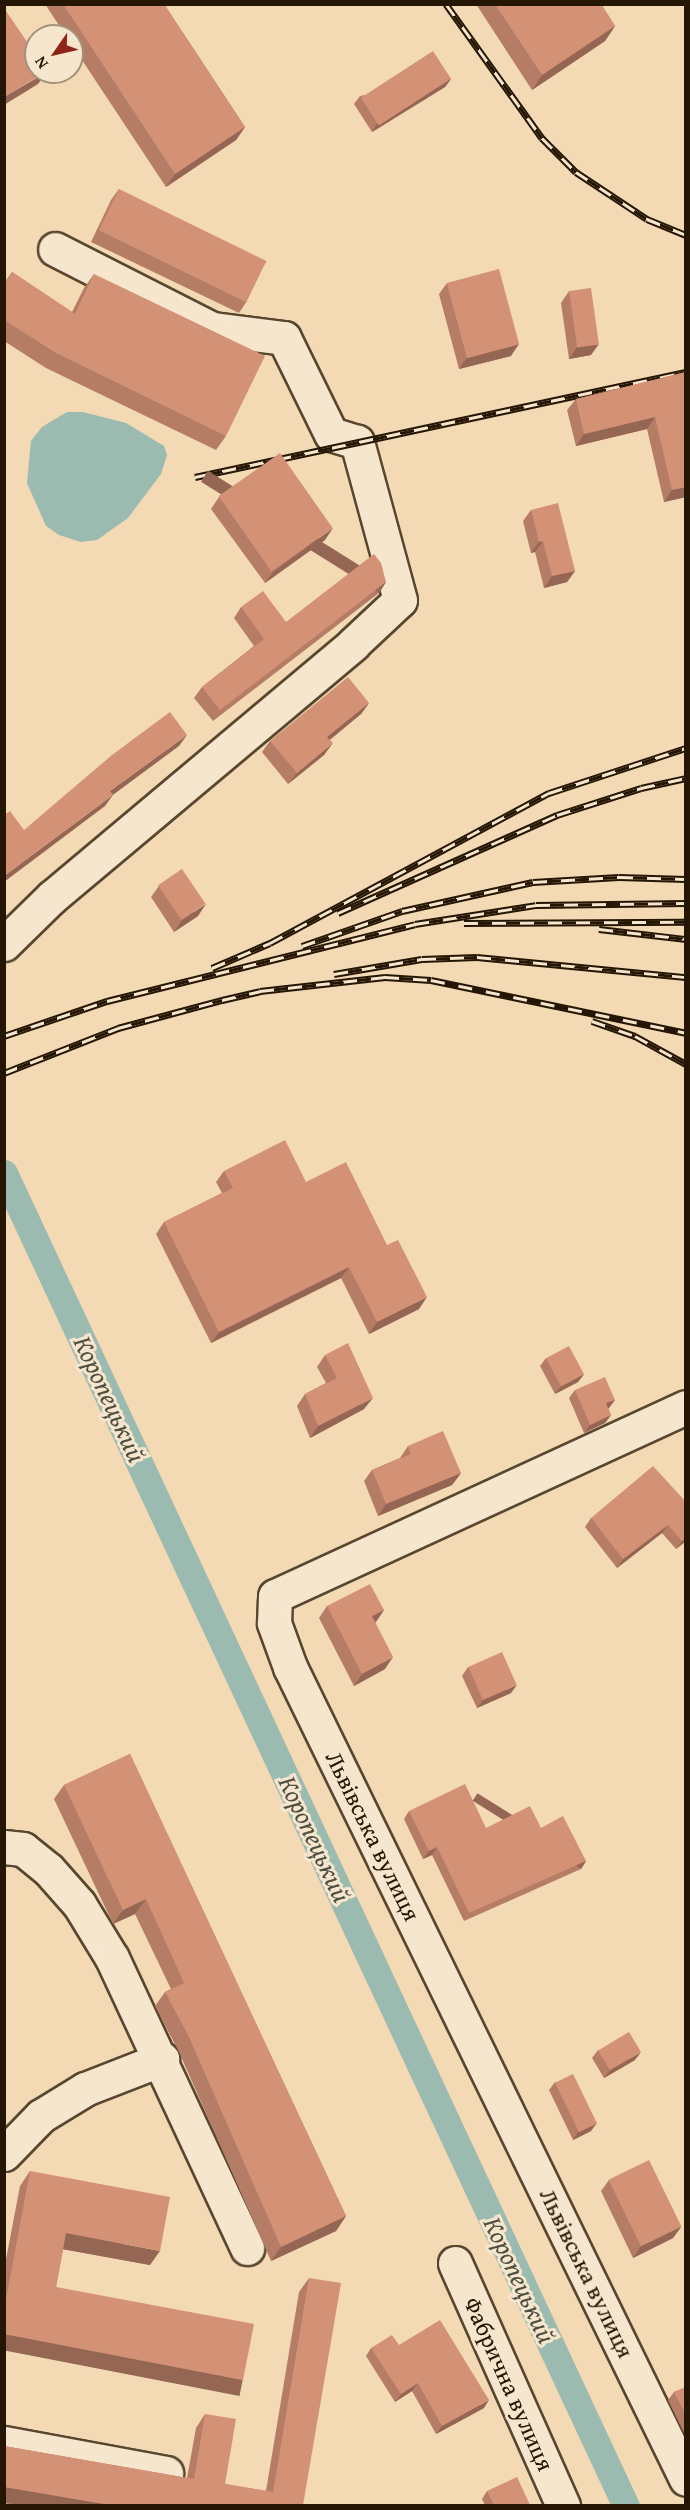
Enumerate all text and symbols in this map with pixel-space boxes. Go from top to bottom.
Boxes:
north arrow [24,24,84,84]
text: N [28,52,54,74]
water label: Коропецький [67,1331,153,1467]
street label: Львівська вулиця [319,1746,427,1926]
water label: Коропецький [272,1771,358,1907]
street label: Львівська вулиця [533,2183,641,2363]
water label: Коропецький [477,2212,563,2348]
street label: Фабрична вулиця [458,2293,560,2475]

